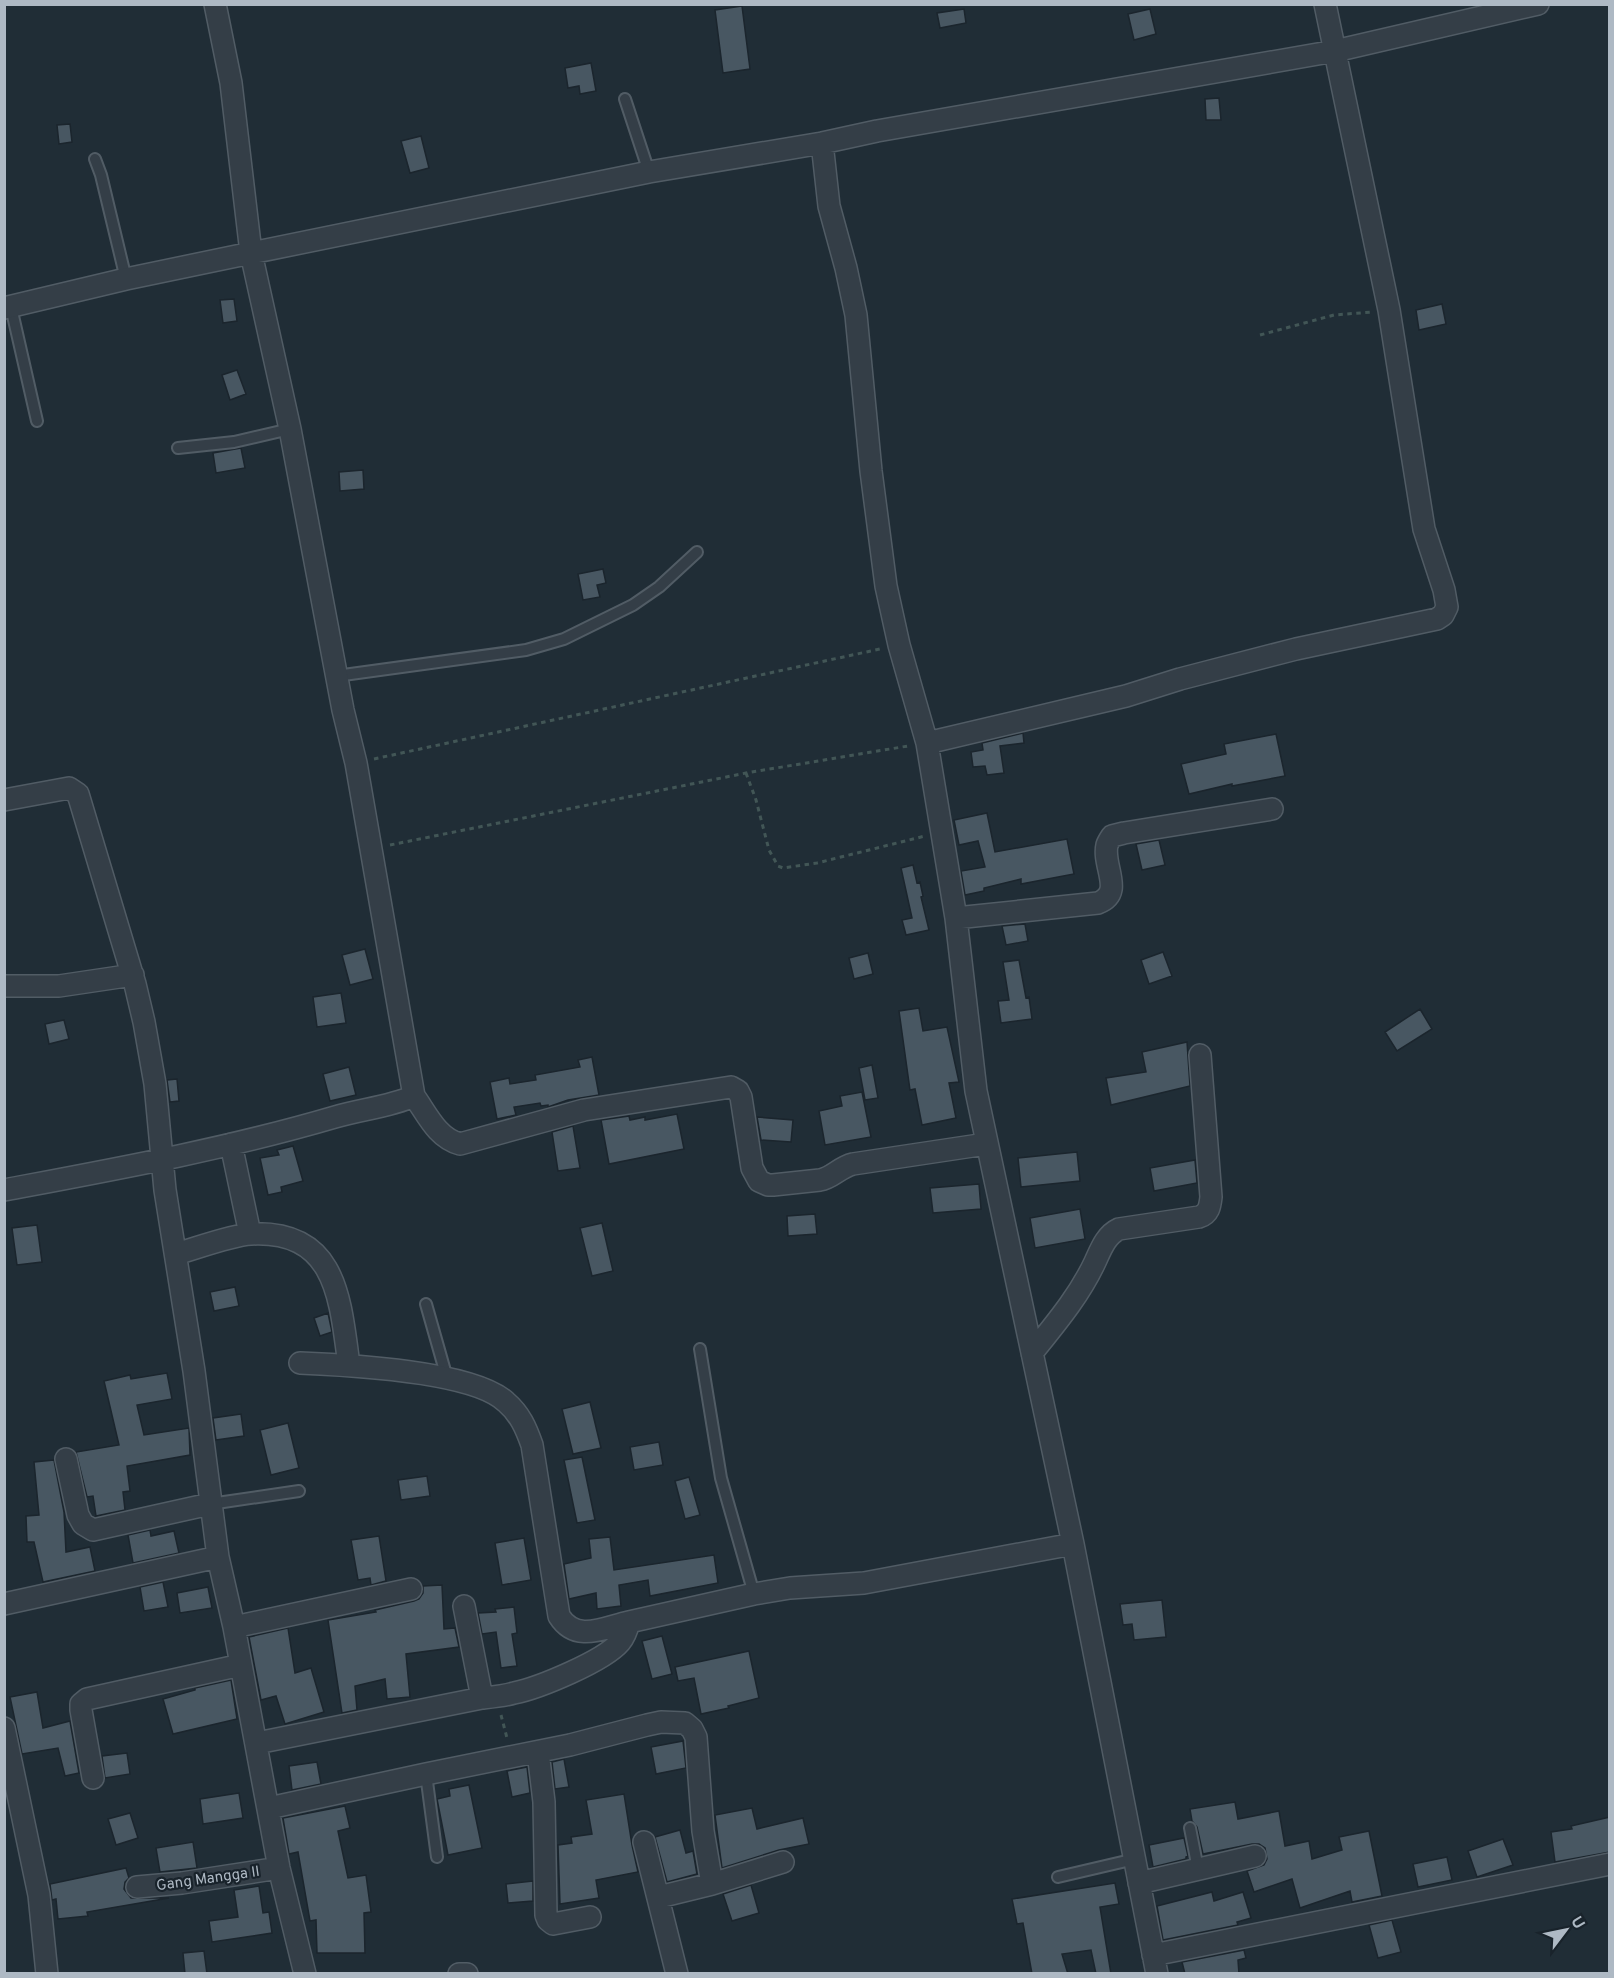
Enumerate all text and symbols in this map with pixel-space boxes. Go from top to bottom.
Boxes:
street label: Gang Mangga II [155,1863,261,1896]
north arrow [1536,1900,1596,1960]
text: U [1566,1913,1589,1933]

